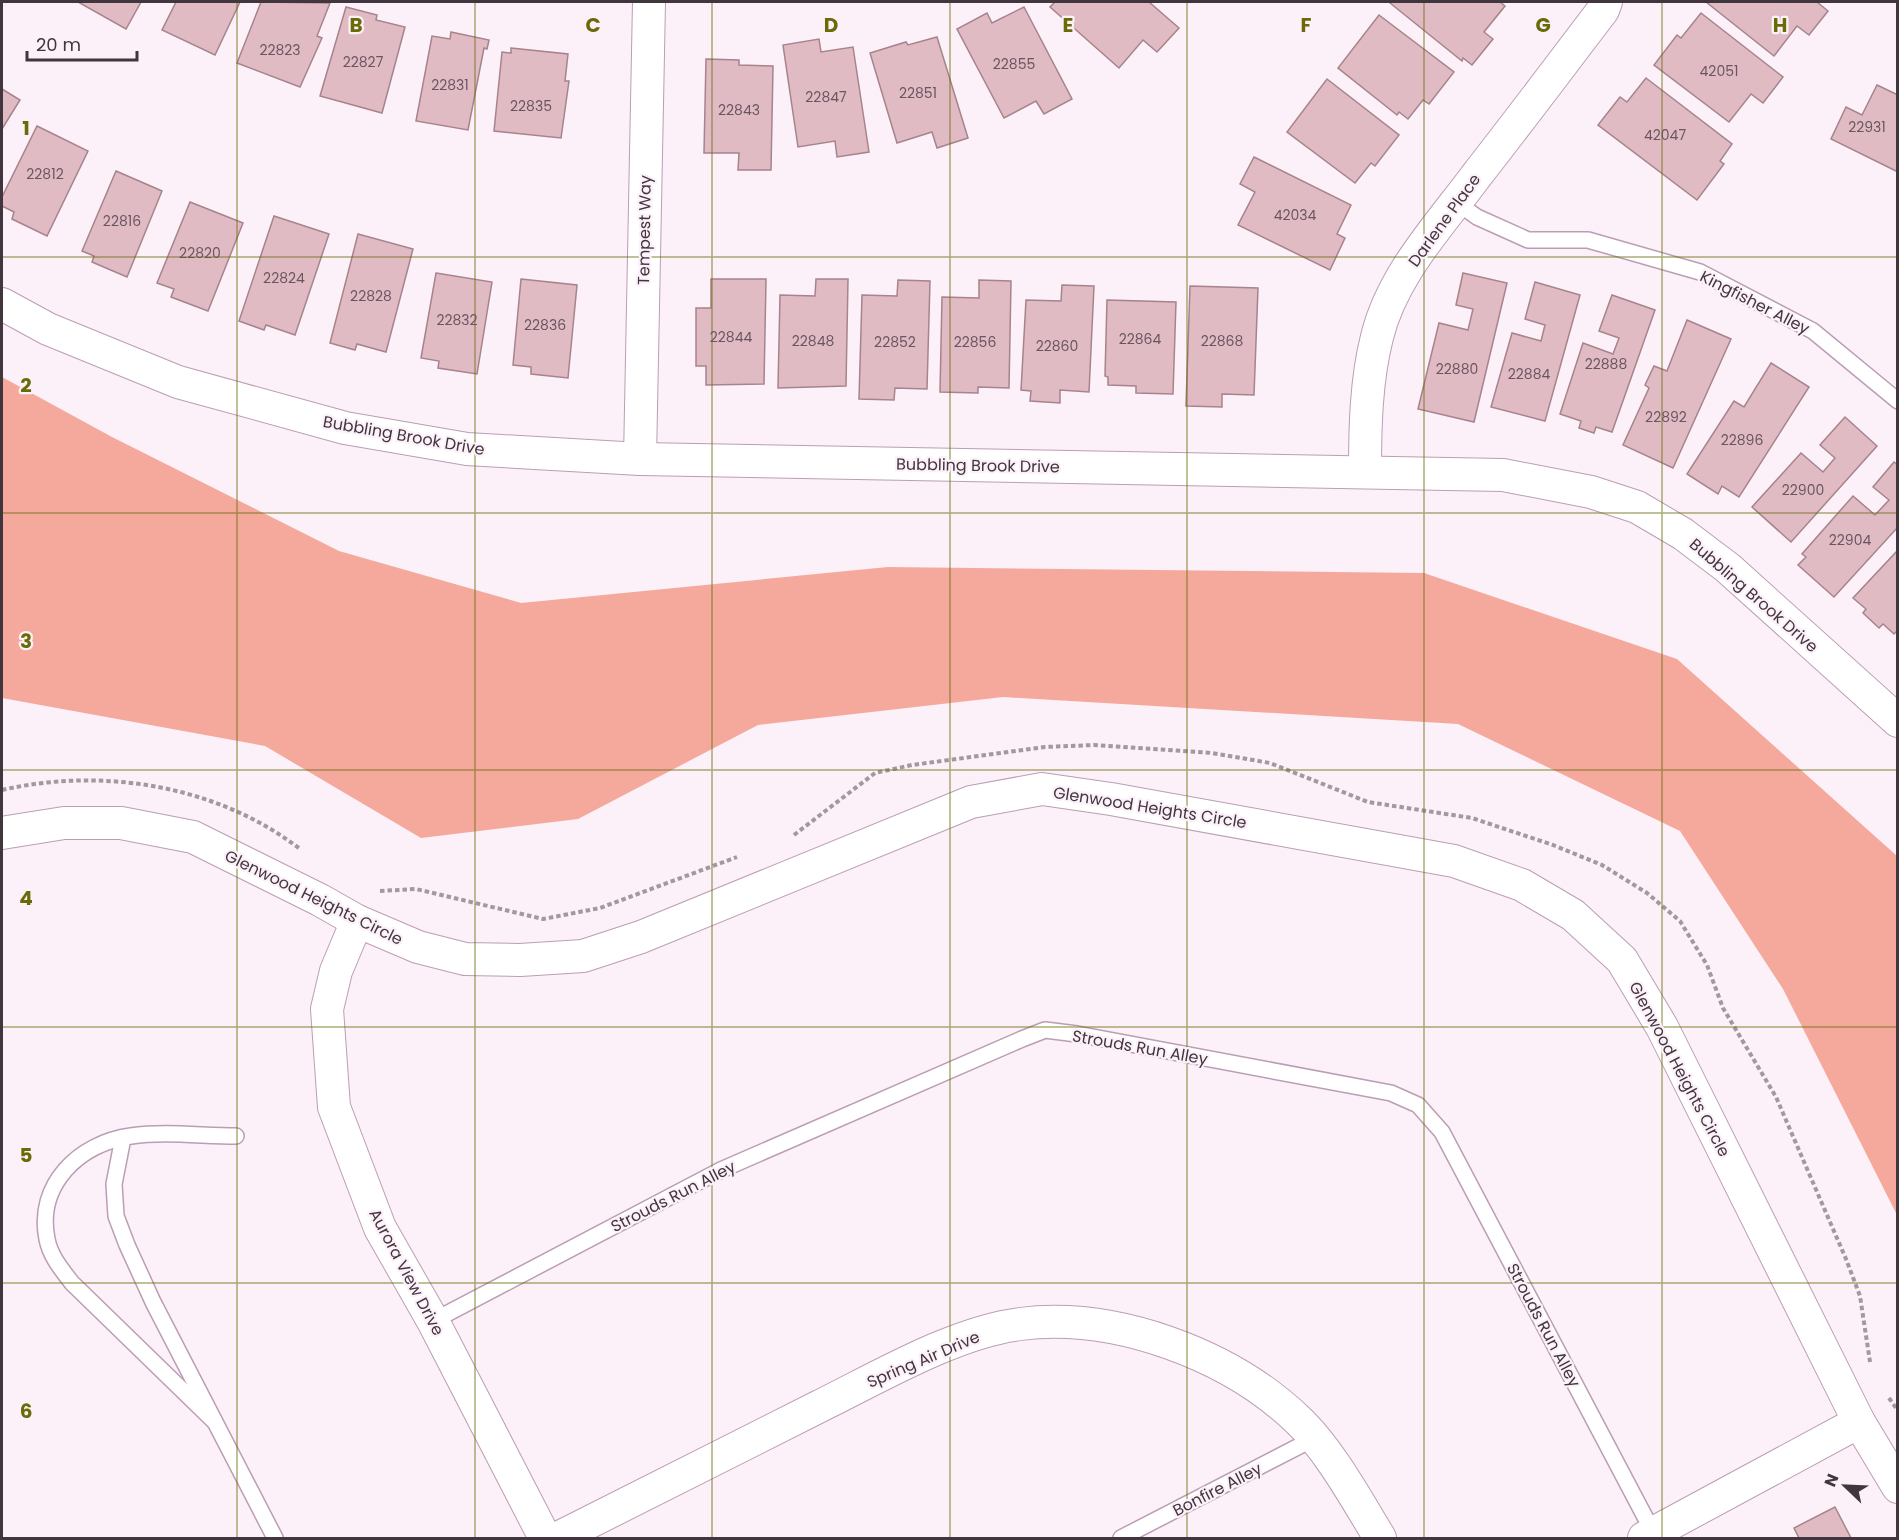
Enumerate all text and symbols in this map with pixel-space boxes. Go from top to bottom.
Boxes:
text: B [349,11,363,39]
text: C [585,11,601,39]
text: D [824,11,838,39]
text: E [1063,11,1073,39]
text: F [1301,11,1312,39]
text: G [1535,11,1551,39]
text: H [1773,11,1787,39]
scale bar [27,24,136,62]
text: 20 m [36,32,81,57]
house number: 22823 [259,40,301,60]
house number: 22827 [343,52,384,72]
house number: 22855 [993,54,1035,74]
house number: 42051 [1700,61,1738,81]
house number: 22831 [431,75,469,95]
house number: 22851 [899,83,937,103]
house number: 22847 [805,87,847,107]
house number: 22835 [510,96,552,116]
house number: 22843 [718,100,760,120]
text: 1 [22,114,30,142]
house number: 22931 [1848,117,1886,137]
house number: 42047 [1644,125,1686,145]
house number: 22812 [26,164,64,184]
street label: Darlene Place [1403,169,1486,272]
street label: Tempest Way [632,175,657,285]
house number: 42034 [1274,205,1317,225]
house number: 22816 [103,211,141,231]
house number: 22820 [179,243,221,263]
street label: Kingfisher Alley [1696,265,1814,340]
house number: 22824 [263,268,305,288]
house number: 22828 [350,286,392,306]
house number: 22832 [436,310,478,330]
house number: 22836 [524,315,566,335]
house number: 22844 [710,327,752,347]
house number: 22864 [1119,329,1162,349]
house number: 22848 [792,331,834,351]
house number: 22868 [1201,331,1243,351]
house number: 22852 [874,332,916,352]
house number: 22856 [954,332,996,352]
house number: 22860 [1036,336,1078,356]
house number: 22888 [1585,354,1627,374]
house number: 22880 [1436,359,1478,379]
house number: 22884 [1508,364,1550,384]
text: 2 [20,371,32,399]
house number: 22892 [1645,407,1687,427]
street label: Bubbling Brook Drive [321,410,487,461]
house number: 22896 [1721,430,1763,450]
street label: Bubbling Brook Drive [896,453,1060,478]
house number: 22900 [1782,480,1824,500]
house number: 22904 [1829,530,1871,550]
street label: Bubbling Brook Drive [1684,533,1823,658]
text: 3 [20,627,32,655]
street label: Glenwood Heights Circle [1052,781,1248,834]
street label: Glenwood Heights Circle [221,844,407,951]
text: 4 [19,884,33,912]
street label: Glenwood Heights Circle [1624,978,1736,1161]
street label: Strouds Run Alley [1070,1024,1209,1071]
text: 5 [20,1141,33,1169]
street label: Strouds Run Alley [607,1155,740,1238]
street label: Aurora View Drive [363,1205,450,1340]
street label: Strouds Run Alley [1501,1259,1586,1391]
street label: Spring Air Drive [863,1325,983,1394]
text: 6 [20,1397,32,1425]
north arrow [1815,1456,1875,1516]
street label: Bonfire Alley [1169,1457,1266,1522]
text: N [1819,1470,1845,1490]

